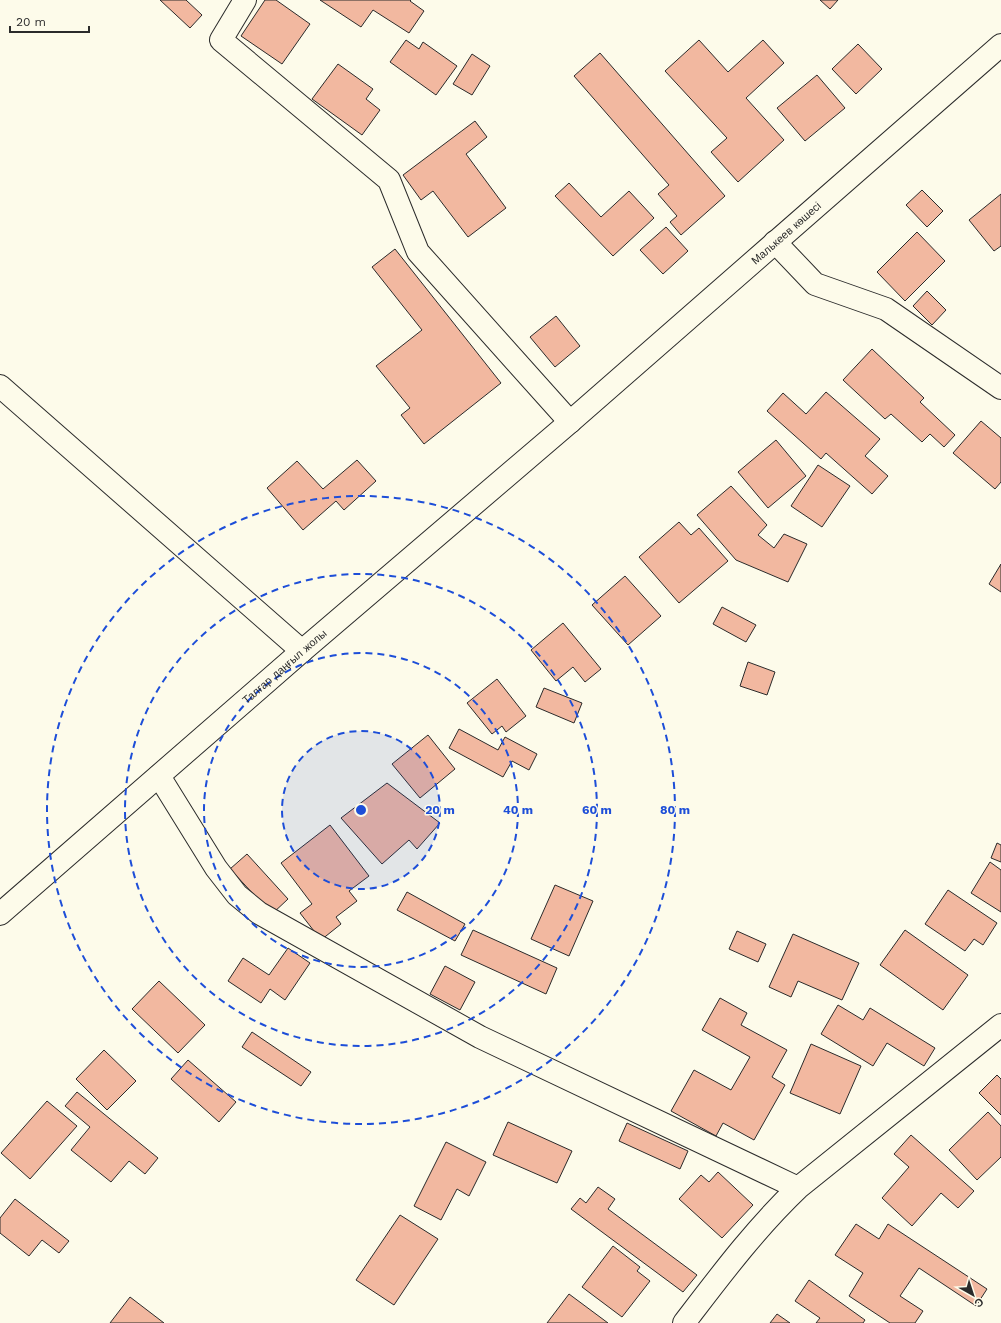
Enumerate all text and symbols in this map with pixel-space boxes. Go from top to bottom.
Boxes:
scale bar [10,8,89,34]
text: 20 m [16,15,46,29]
street label: Малькеев көшесі [749,199,824,267]
street label: Талғар даңғыл жолы [240,626,329,706]
centre of rings [354,803,368,817]
text: 20 m [425,803,455,817]
text: 40 m [503,803,533,817]
text: 60 m [582,803,612,817]
text: 80 m [660,803,690,817]
north arrow [953,1275,993,1315]
text: С [972,1295,986,1310]

